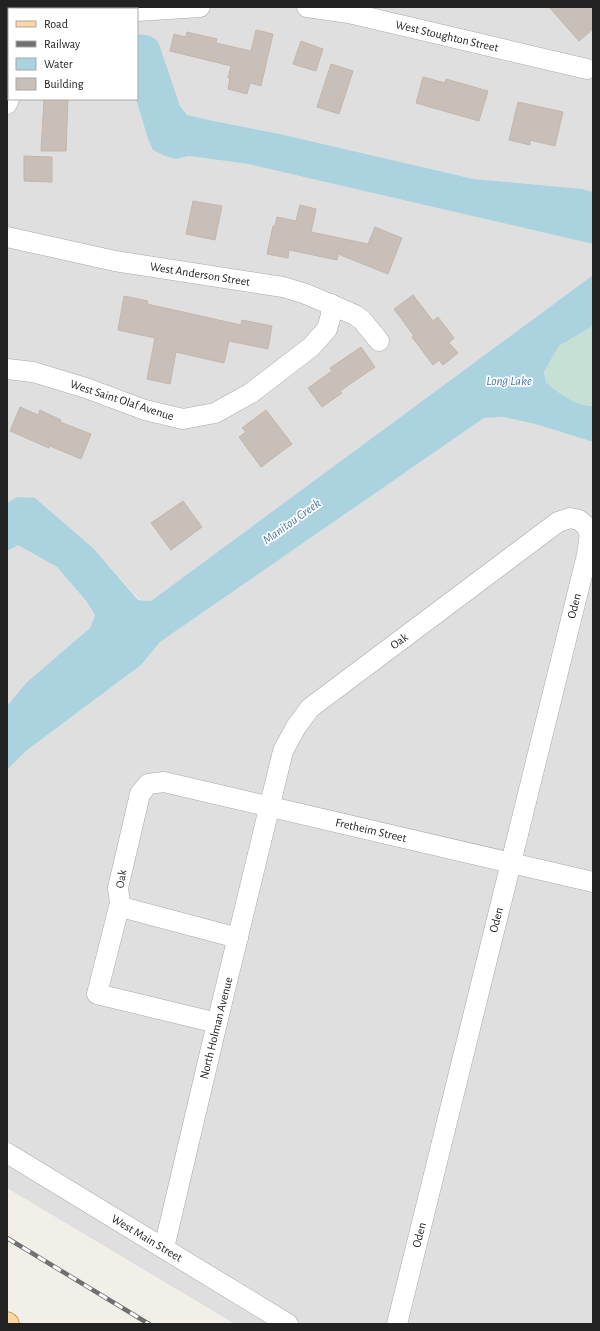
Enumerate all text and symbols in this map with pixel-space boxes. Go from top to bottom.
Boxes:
legend [8,8,138,100]
text: Road [44,18,68,30]
street label: West Stoughton Street [394,18,500,54]
text: Railway [44,38,80,51]
text: Water [44,58,73,70]
text: Building [44,78,84,90]
street label: West Anderson Street [149,260,251,288]
water label: Long Lake [486,375,532,388]
street label: West Saint Olaf Avenue [69,378,175,422]
water label: Manitou Creek [261,497,323,547]
street label: Oden [565,592,583,620]
street label: Oak [388,630,410,651]
street label: Fretheim Street [334,816,408,844]
street label: Oak [114,868,128,889]
street label: Oden [487,906,505,934]
street label: North Holman Avenue [198,976,234,1080]
street label: West Main Street [110,1212,185,1264]
street label: Oden [410,1221,428,1249]

